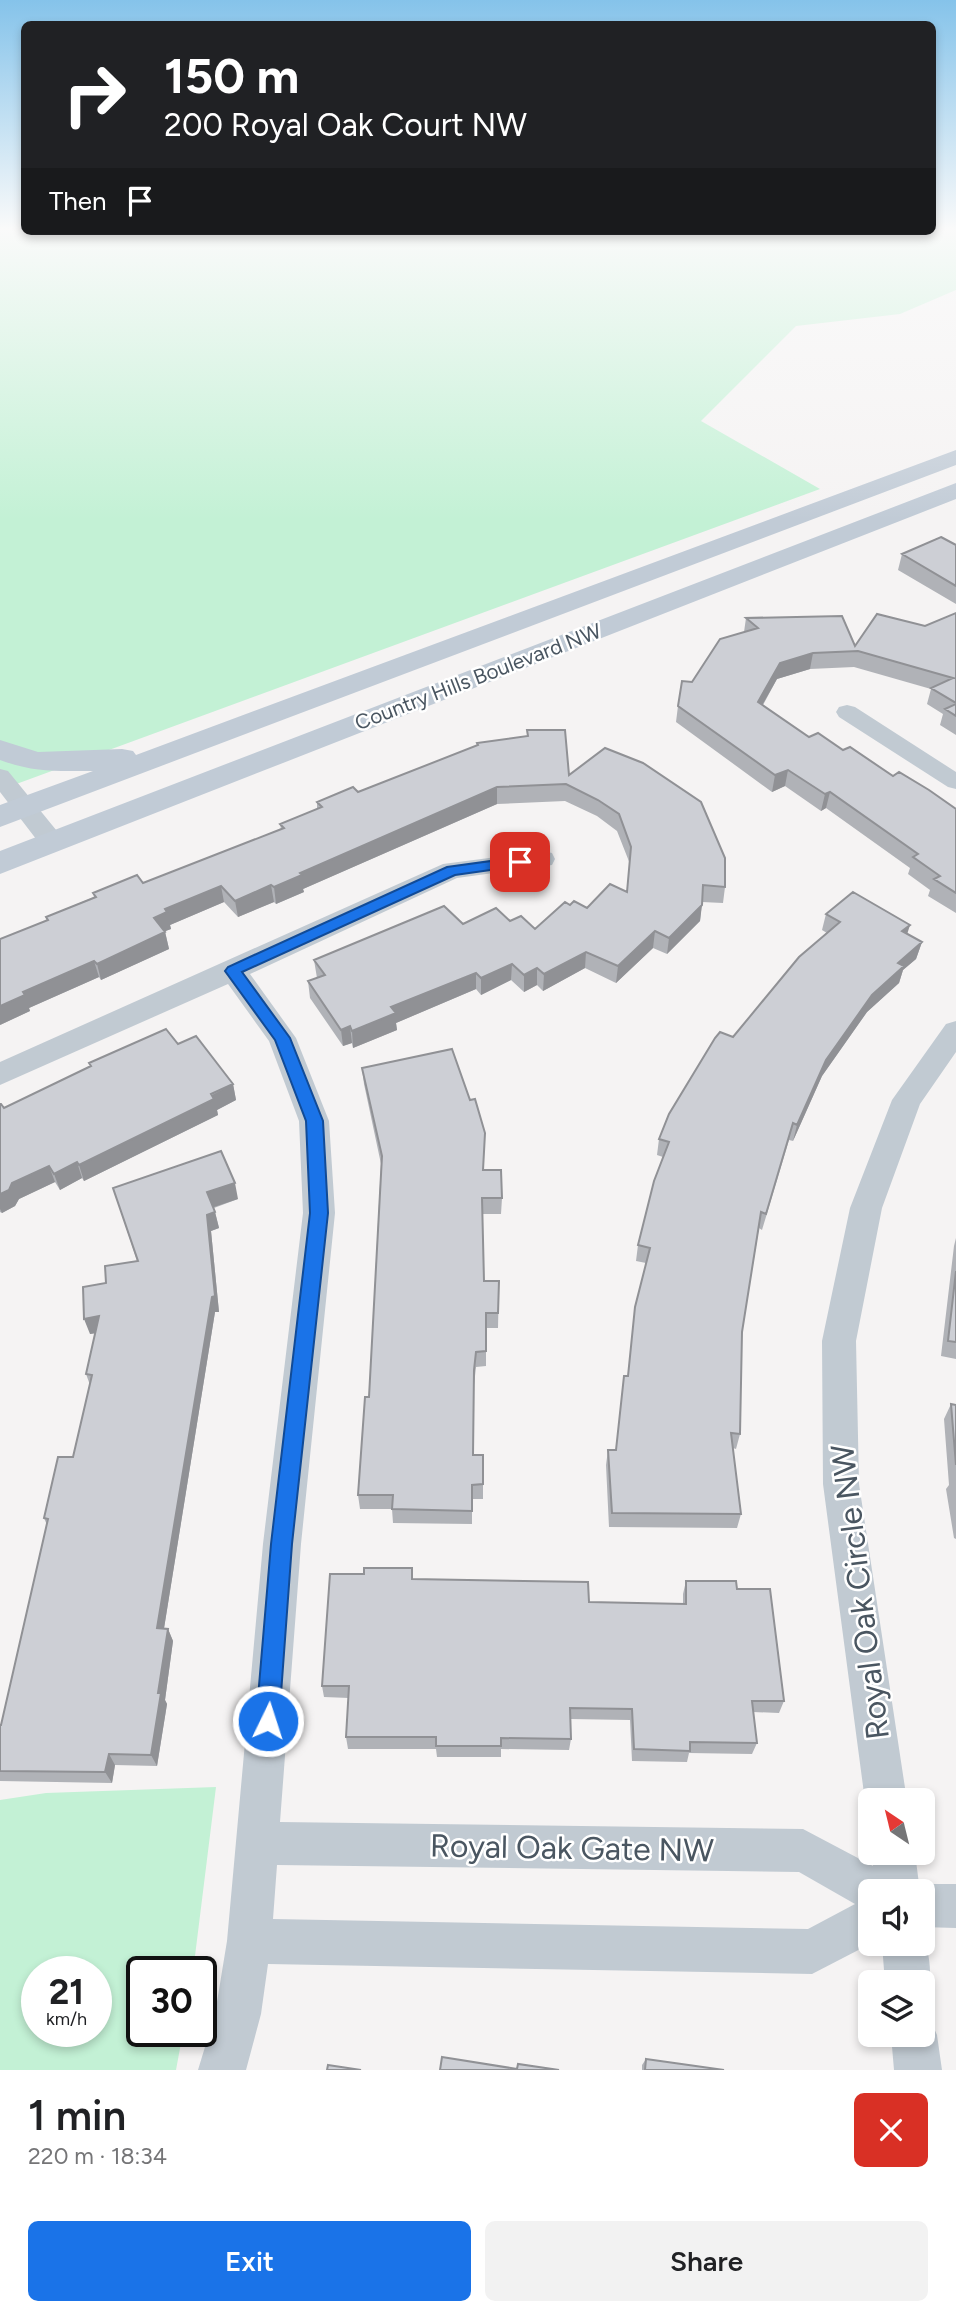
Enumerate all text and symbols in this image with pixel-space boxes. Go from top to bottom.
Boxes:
text: 150 m [164,46,299,105]
icon: right [49,49,140,140]
text: 200 Royal Oak Court NW [164,106,527,144]
icon: arrive [121,182,159,220]
text: Then [49,185,107,217]
street label: Country Hills Boulevard NW [351,618,605,735]
pin [490,832,550,892]
icon: arrive [501,843,539,881]
street label: Royal Oak Circle NW [823,1442,897,1742]
position arrow [231,1684,305,1758]
north arrow [858,1788,934,1866]
map controls [858,1788,935,2047]
street label: Royal Oak Gate NW [430,1827,715,1869]
button: sound [858,1879,935,1956]
speed limit sign: 30 [126,1956,217,2047]
button: layers [858,1970,935,2047]
text: 21 [49,1971,84,2013]
text: km/h [46,2008,87,2030]
text: 1 min [28,2090,126,2141]
button: close [854,2093,928,2167]
text: 220 m · 18:34 [28,2142,167,2170]
button: Exit [28,2221,471,2301]
button: Share [485,2221,928,2301]

